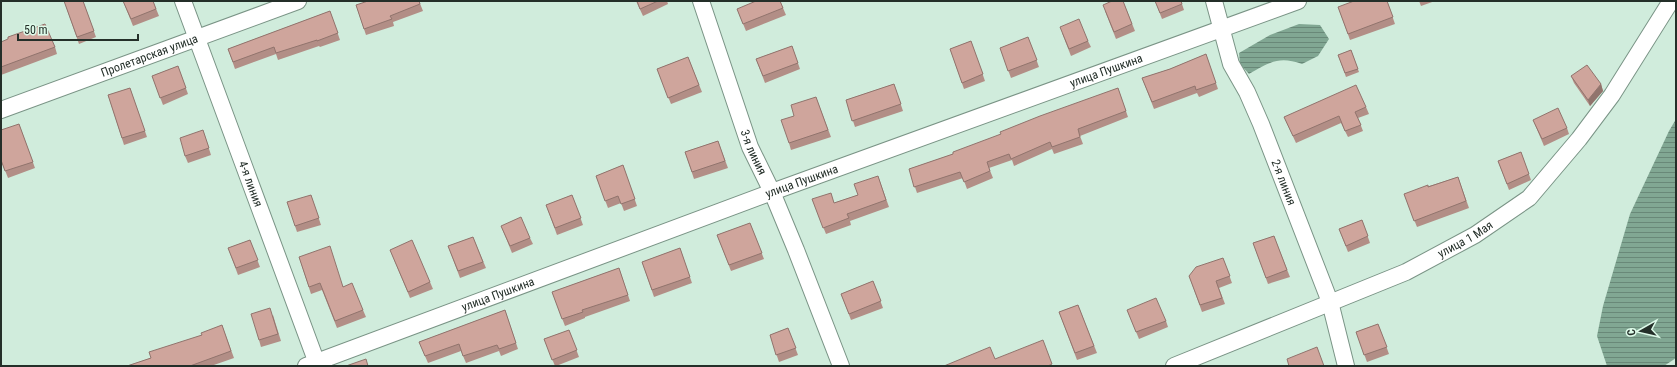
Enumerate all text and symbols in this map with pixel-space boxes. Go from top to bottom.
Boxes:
scale bar [18,16,138,42]
text: 50 m [24,23,48,37]
street label: Пролетарская улица [99,31,200,80]
street label: улица Пушкина [1068,51,1145,90]
street label: 3-я линия [738,128,769,177]
street label: 2-я линия [1268,158,1299,207]
street label: 4-я линия [236,159,265,209]
street label: улица Пушкина [763,162,840,201]
street label: улица 1 Мая [1435,218,1495,261]
street label: улица Пушкина [460,274,537,314]
north arrow [1621,311,1661,351]
text: С [1625,328,1638,336]

